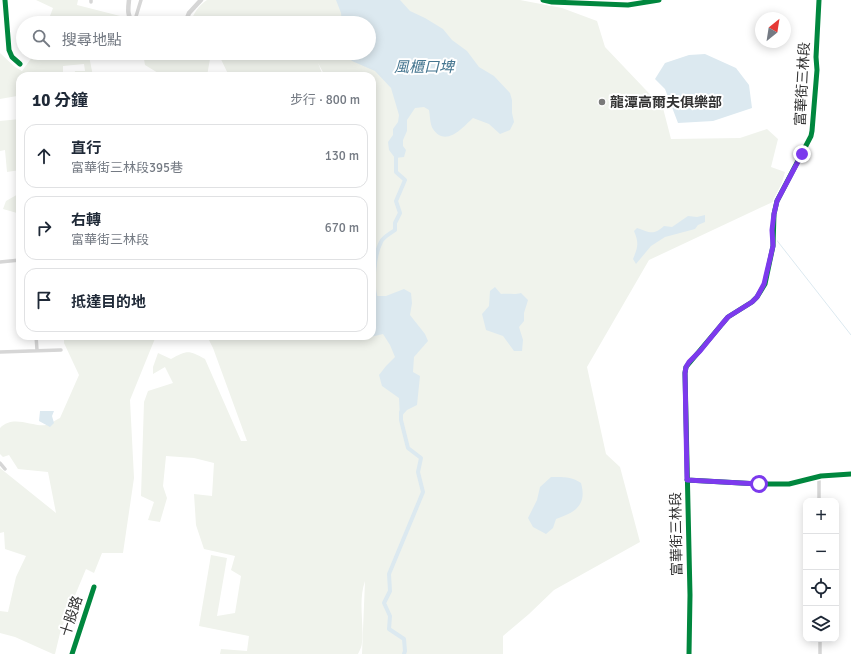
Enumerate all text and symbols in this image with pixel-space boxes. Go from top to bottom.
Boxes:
north arrow [755,12,791,48]
search box [16,16,376,60]
icon: search [30,27,52,49]
text: 搜尋地點 [62,31,122,49]
street label: 富華街三林段 [792,42,813,126]
water label: 風櫃口埤 [394,58,456,76]
text: 10 分鐘 [32,90,88,111]
text: 步行 · 800 m [290,92,360,108]
place label: 龍潭高爾夫俱樂部 [610,94,722,111]
marker: 龍潭高爾夫俱樂部 [597,97,607,107]
text: 直行 [71,139,101,157]
icon: ahead [33,145,55,167]
route end [793,145,811,163]
text: 130 m [325,148,359,164]
text: 富華街三林段395巷 [71,160,183,176]
text: 右轉 [71,211,101,229]
icon: right [33,217,55,239]
text: 670 m [325,220,359,236]
text: 富華街三林段 [71,232,149,248]
icon: arrive [33,289,55,311]
text: 抵達目的地 [71,293,146,311]
route start [750,475,768,493]
street label: 富華街三林段 [667,492,686,576]
map controls [803,498,839,642]
button: + [803,498,839,534]
button: − [803,534,839,570]
button: locate [803,570,839,606]
street label: 十股路 [57,594,86,639]
button: layers [803,606,839,642]

